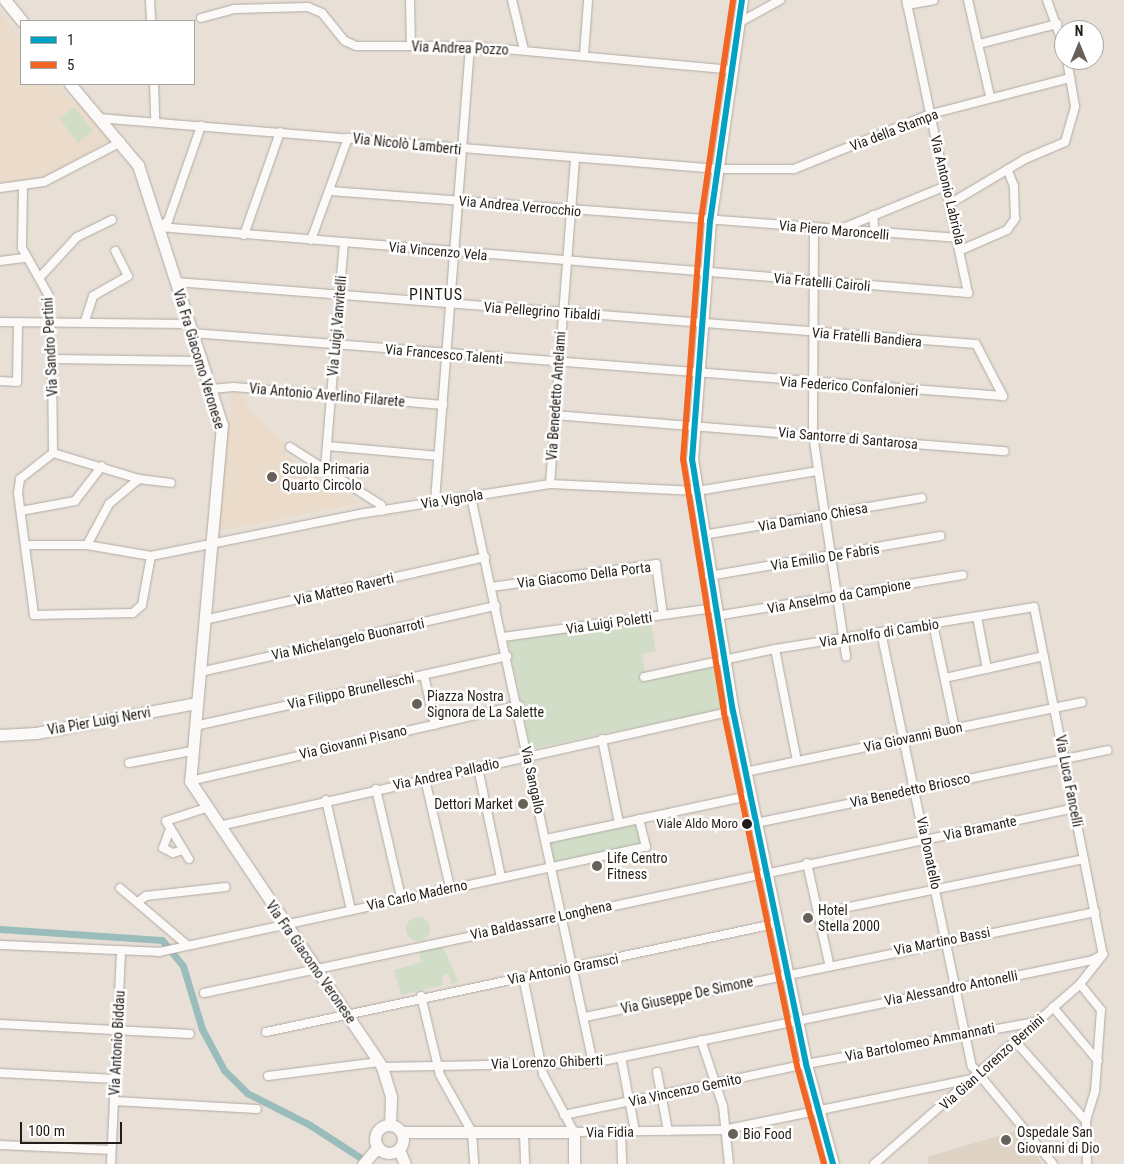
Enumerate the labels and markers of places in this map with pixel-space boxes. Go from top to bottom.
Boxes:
place label: Scuola Primaria Quarto Circolo [282,461,369,494]
marker: Scuola Primaria Quarto Circolo [266,471,278,483]
place label: Piazza Nostra Signora de La Salette [427,688,544,720]
marker: Piazza Nostra Signora de La Salette [411,698,423,710]
place label: Dettori Market [434,796,513,812]
marker: Dettori Market [517,798,529,810]
place label: Viale Aldo Moro [656,816,738,832]
marker: Viale Aldo Moro [742,819,752,829]
place label: Life Centro Fitness [607,850,667,882]
marker: Life Centro Fitness [591,860,603,872]
place label: Hotel Stella 2000 [818,902,880,934]
marker: Hotel Stella 2000 [802,912,814,924]
place label: Ospedale San Giovanni di Dio [1017,1124,1100,1156]
place label: Bio Food [743,1126,792,1142]
marker: Bio Food [727,1128,739,1140]
marker: Ospedale San Giovanni di Dio [999,1133,1013,1147]

